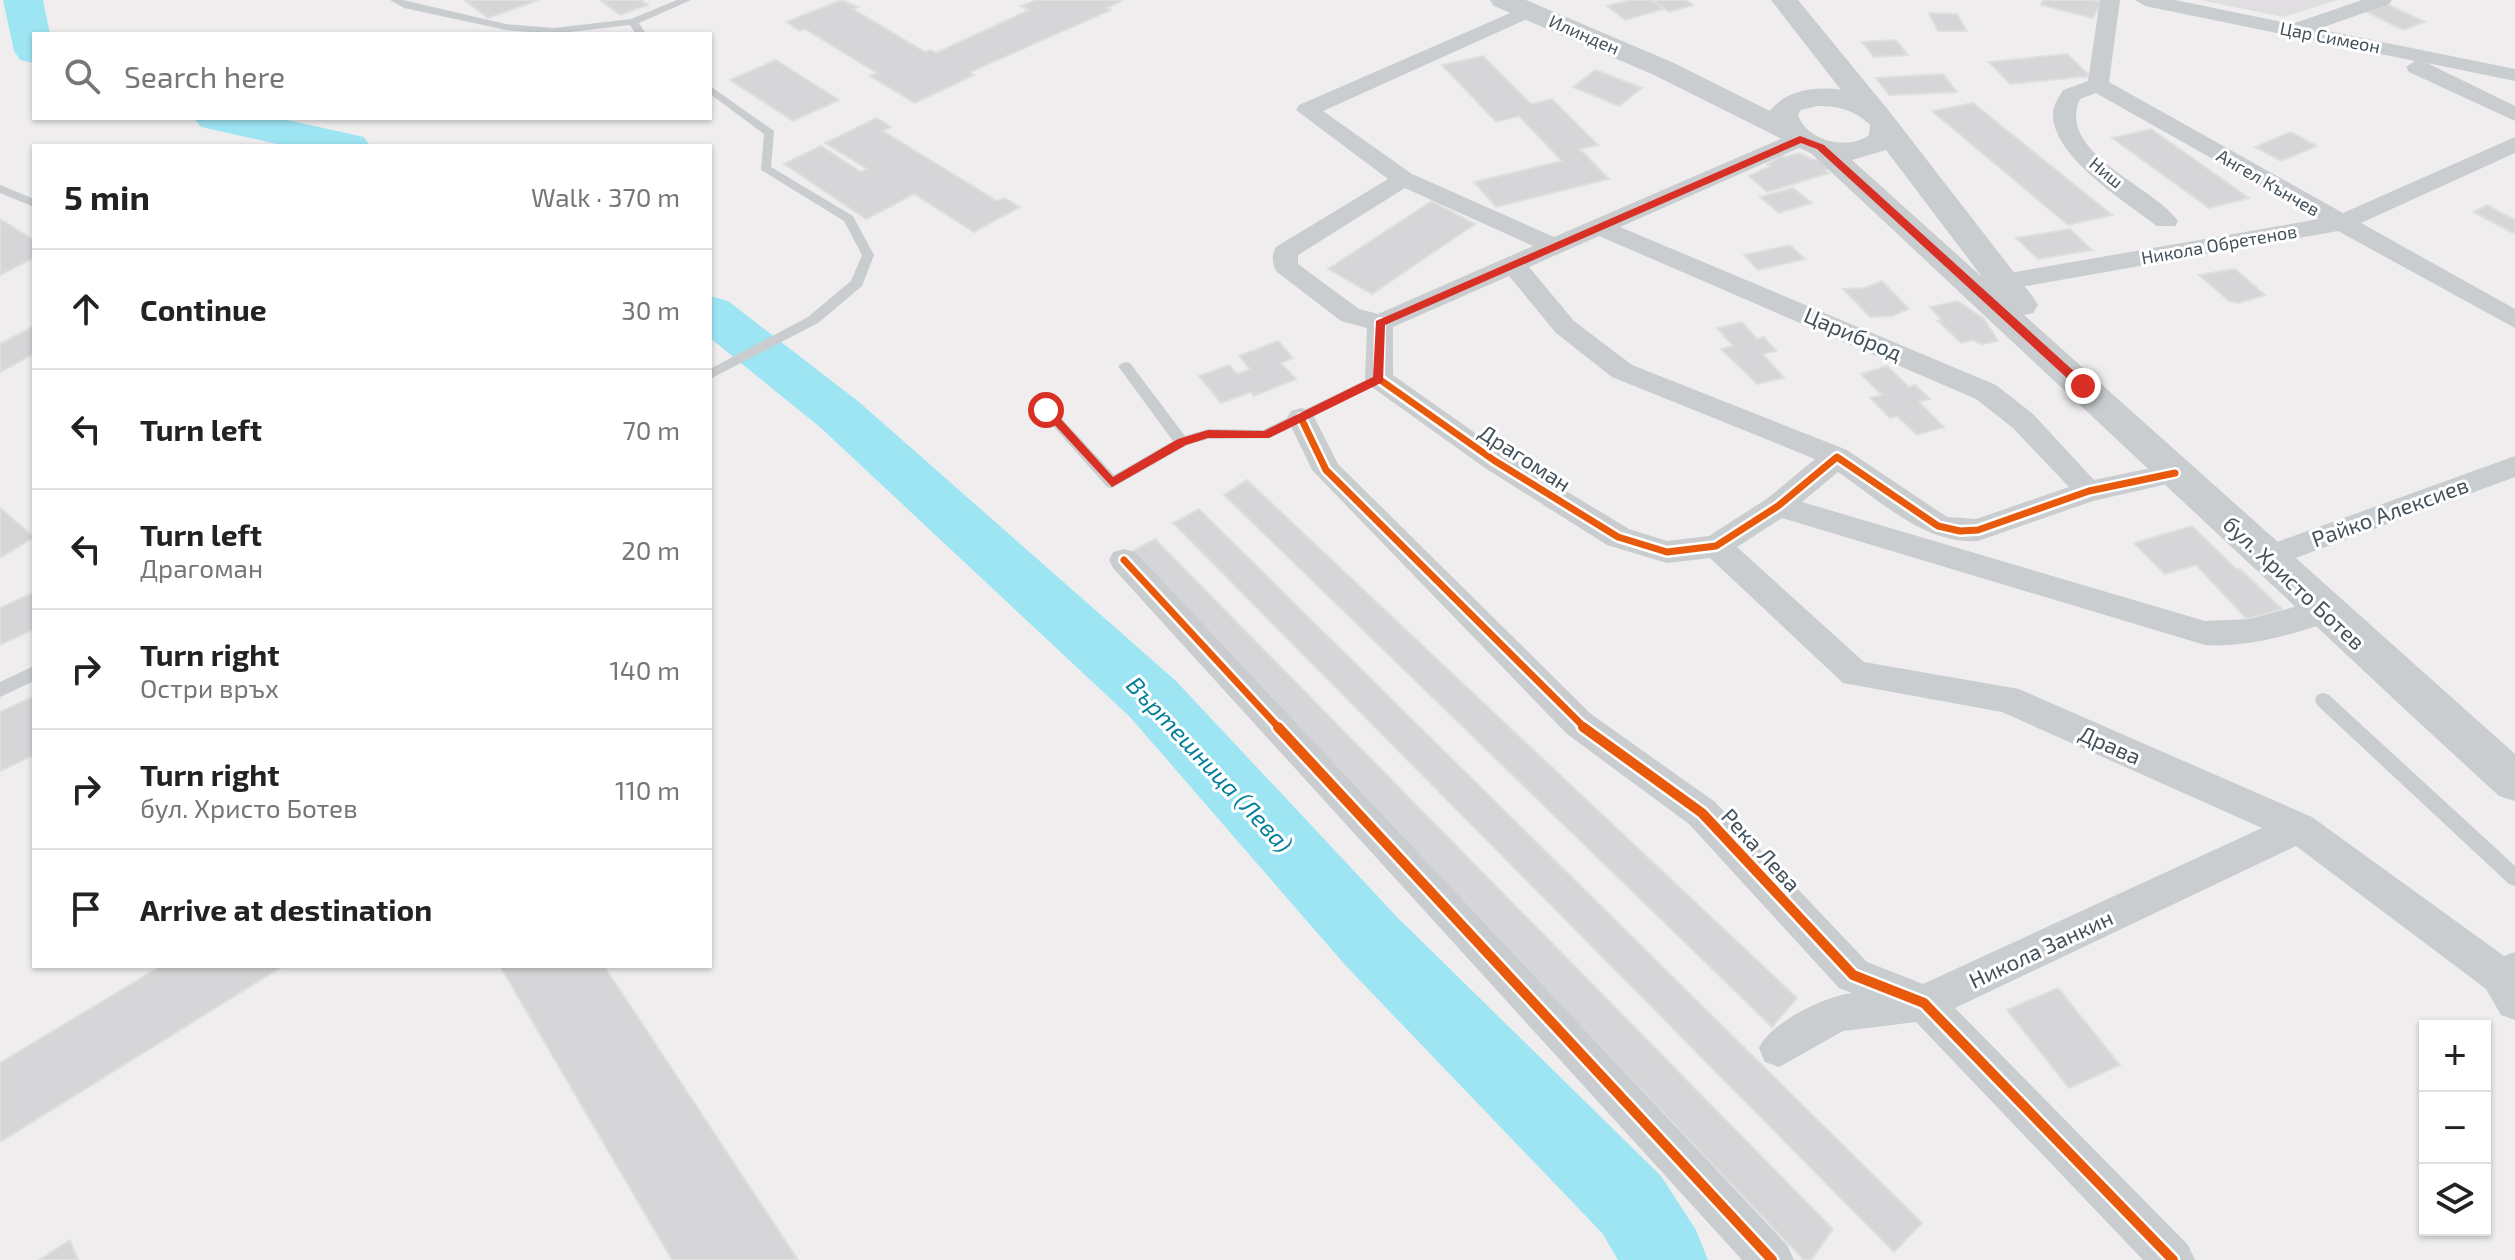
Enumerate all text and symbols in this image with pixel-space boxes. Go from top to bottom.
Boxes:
street label: Илинден [1546,9,1623,59]
street label: Цар Симеон [2278,17,2382,58]
search box [32,32,712,120]
icon: search [60,54,104,98]
text: Search here [124,58,285,94]
street label: Ангел Кънчев [2213,144,2324,220]
street label: Ниш [2085,152,2128,192]
text: 5 min [64,176,150,217]
text: Walk · 370 m [531,181,680,212]
street label: Никола Обретенов [2139,219,2298,269]
icon: ahead [64,287,108,331]
text: Continue [140,291,267,327]
text: 30 m [621,294,680,325]
street label: Цариброд [1801,301,1906,365]
route end [2065,368,2101,404]
route start [1028,392,1064,428]
icon: left [64,407,108,451]
text: Turn left [140,411,262,447]
text: 70 m [622,414,680,445]
street label: Драгоман [1475,418,1576,496]
street label: Райко Алексиев [2308,471,2471,551]
street label: бул. Христо Ботев [2218,510,2371,655]
text: Turn left [140,516,262,552]
icon: left [64,527,108,571]
text: 20 m [621,534,680,565]
text: Драгоман [140,552,263,583]
text: Turn right [140,636,280,672]
icon: right [64,647,108,691]
text: 140 m [609,654,680,685]
water label: Въртешница (Лева) [1121,670,1299,858]
text: Остри връх [140,672,279,703]
street label: Драва [2076,719,2145,769]
text: Turn right [140,756,280,792]
icon: right [64,767,108,811]
text: 110 m [615,774,680,805]
text: бул. Христо Ботев [140,792,358,823]
street label: Река Лева [1717,802,1807,896]
icon: arrive [64,887,108,931]
text: Arrive at destination [140,891,432,927]
street label: Никола Занкин [1965,903,2117,993]
map controls [2419,1020,2491,1236]
button: + [2419,1020,2491,1092]
button: − [2419,1092,2491,1164]
button: layers [2419,1164,2491,1236]

